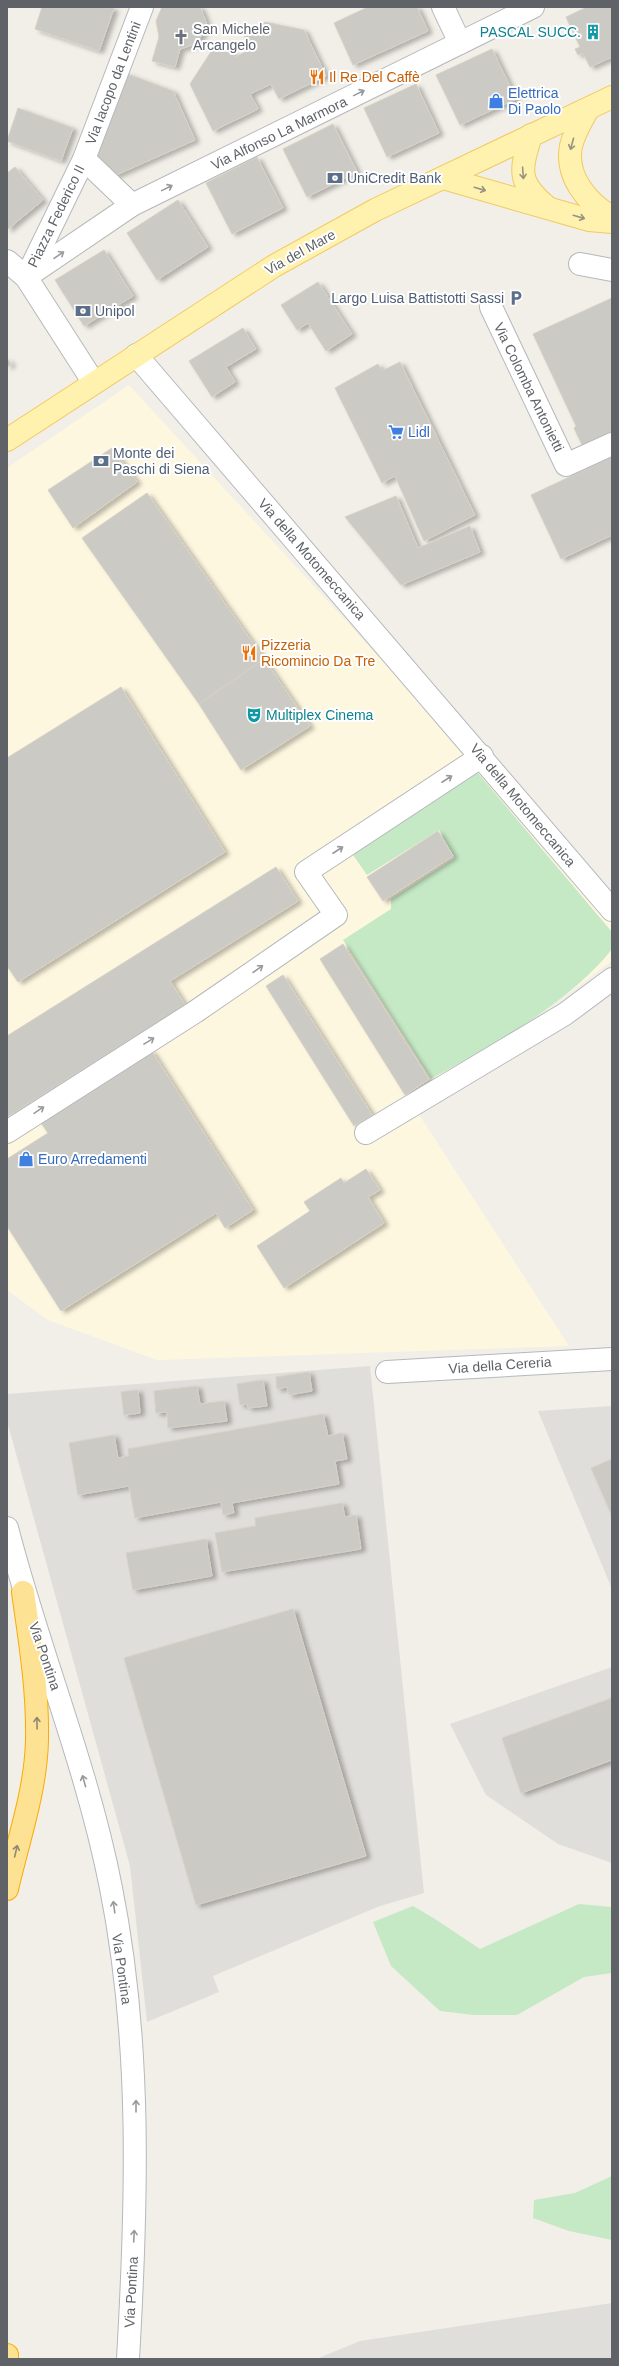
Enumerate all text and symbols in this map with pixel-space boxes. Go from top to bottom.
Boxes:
street label: Via Iacopo da Lentini [82,19,144,147]
place label: San Michele Arcangelo [193,21,270,53]
building icon: PASCAL SUCC. [584,23,602,41]
place label: PASCAL SUCC. [480,24,581,40]
church icon: San Michele Arcangelo [172,28,190,46]
restaurant icon: Il Re Del Caffè [308,68,326,86]
place label: Il Re Del Caffè [329,69,420,85]
place label: Elettrica Di Paolo [508,85,561,117]
one-way arrow [353,89,365,96]
shop icon: Elettrica Di Paolo [487,92,505,110]
street label: Via Alfonso La Marmora [208,93,350,173]
one-way arrow [568,138,576,151]
street label: Piazza Federico II [24,162,88,270]
one-way arrow [520,166,527,179]
bank icon: UniCredit Bank [326,169,344,187]
place label: UniCredit Bank [347,170,442,186]
one-way arrow [161,184,173,191]
one-way arrow [474,186,487,193]
one-way arrow [573,214,586,221]
street label: Via del Mare [262,226,338,278]
one-way arrow [53,251,64,259]
parking icon: Largo Luisa Battistotti Sassi [507,289,525,307]
place label: Largo Luisa Battistotti Sassi [331,290,504,306]
bank icon: Unipol [74,302,92,320]
place label: Unipol [95,303,135,319]
street label: Via Colomba Antonietti [491,320,567,454]
supermarket icon: Lidl [387,423,405,441]
place label: Lidl [408,424,430,440]
place label: Monte dei Paschi di Siena [113,445,210,477]
bank icon: Monte dei Paschi di Siena [92,452,110,470]
street label: Via della Motomeccanica [255,495,369,623]
place label: Pizzeria Ricomincio Da Tre [261,637,376,669]
restaurant icon: Pizzeria Ricomincio Da Tre [240,644,258,662]
theatre icon: Multiplex Cinema [245,706,263,724]
place label: Multiplex Cinema [266,707,374,723]
street label: Via della Motomeccanica [467,740,579,870]
one-way arrow [441,775,452,783]
one-way arrow [333,846,344,855]
one-way arrow [252,965,263,973]
one-way arrow [143,1037,154,1045]
one-way arrow [34,1106,45,1114]
shop icon: Euro Arredamenti [17,1150,35,1168]
place label: Euro Arredamenti [38,1151,147,1167]
street label: Via della Cereria [448,1353,552,1377]
street label: Via Pontina [26,1620,64,1693]
one-way arrow [33,1717,41,1730]
one-way arrow [80,1775,88,1788]
one-way arrow [13,1845,20,1858]
one-way arrow [110,1901,118,1914]
street label: Via Pontina [109,1933,135,2006]
one-way arrow [132,2100,140,2113]
one-way arrow [130,2230,138,2243]
street label: Via Pontina [121,2256,141,2328]

